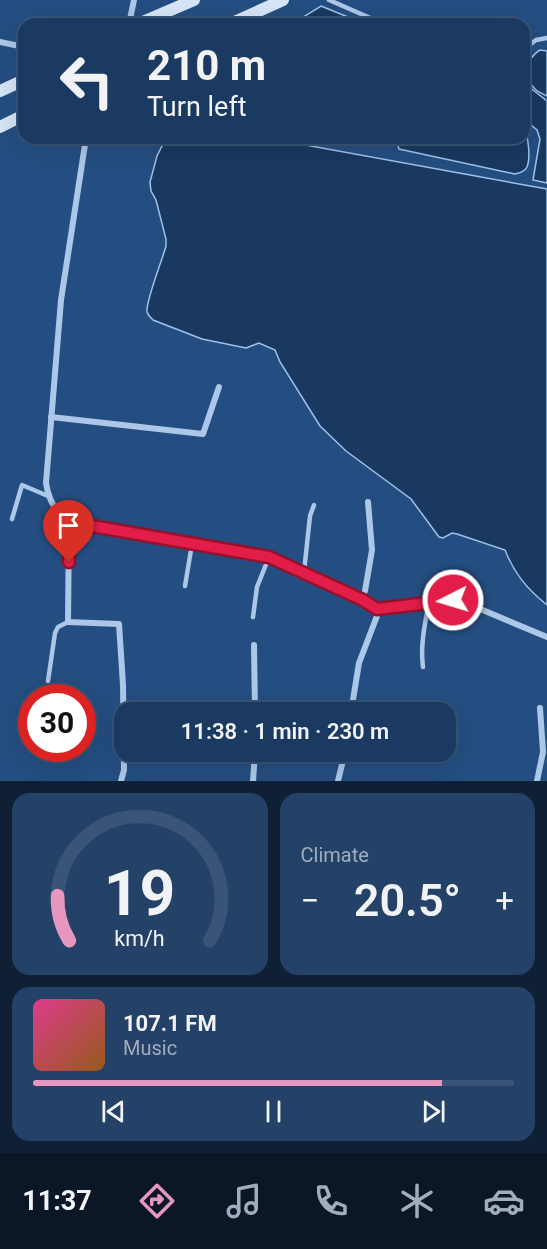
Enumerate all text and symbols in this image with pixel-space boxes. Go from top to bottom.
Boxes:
text: 210 m [147,41,266,90]
icon: left [48,42,126,120]
text: Turn left [147,91,247,123]
pin [43,500,94,562]
icon: arrive [52,509,85,542]
position arrow [421,568,485,632]
speed limit sign: 30 [18,684,96,762]
text: 11:38 · 1 min · 230 m [181,719,389,744]
text: Climate [301,843,369,867]
text: 19 [104,857,176,930]
text: 20.5° [354,874,461,927]
text: − [301,881,319,920]
text: + [495,881,514,920]
text: km/h [115,926,165,951]
text: 107.1 FM [123,1011,217,1036]
text: Music [123,1036,177,1060]
icon: previous [97,1095,130,1128]
icon: pause [257,1095,290,1128]
icon: next [417,1095,450,1128]
icon: directions [136,1180,178,1222]
icon: music [223,1180,265,1222]
icon: phone [310,1180,352,1222]
icon: climate [396,1180,438,1222]
icon: car [483,1180,525,1222]
text: 11:37 [22,1185,92,1217]

